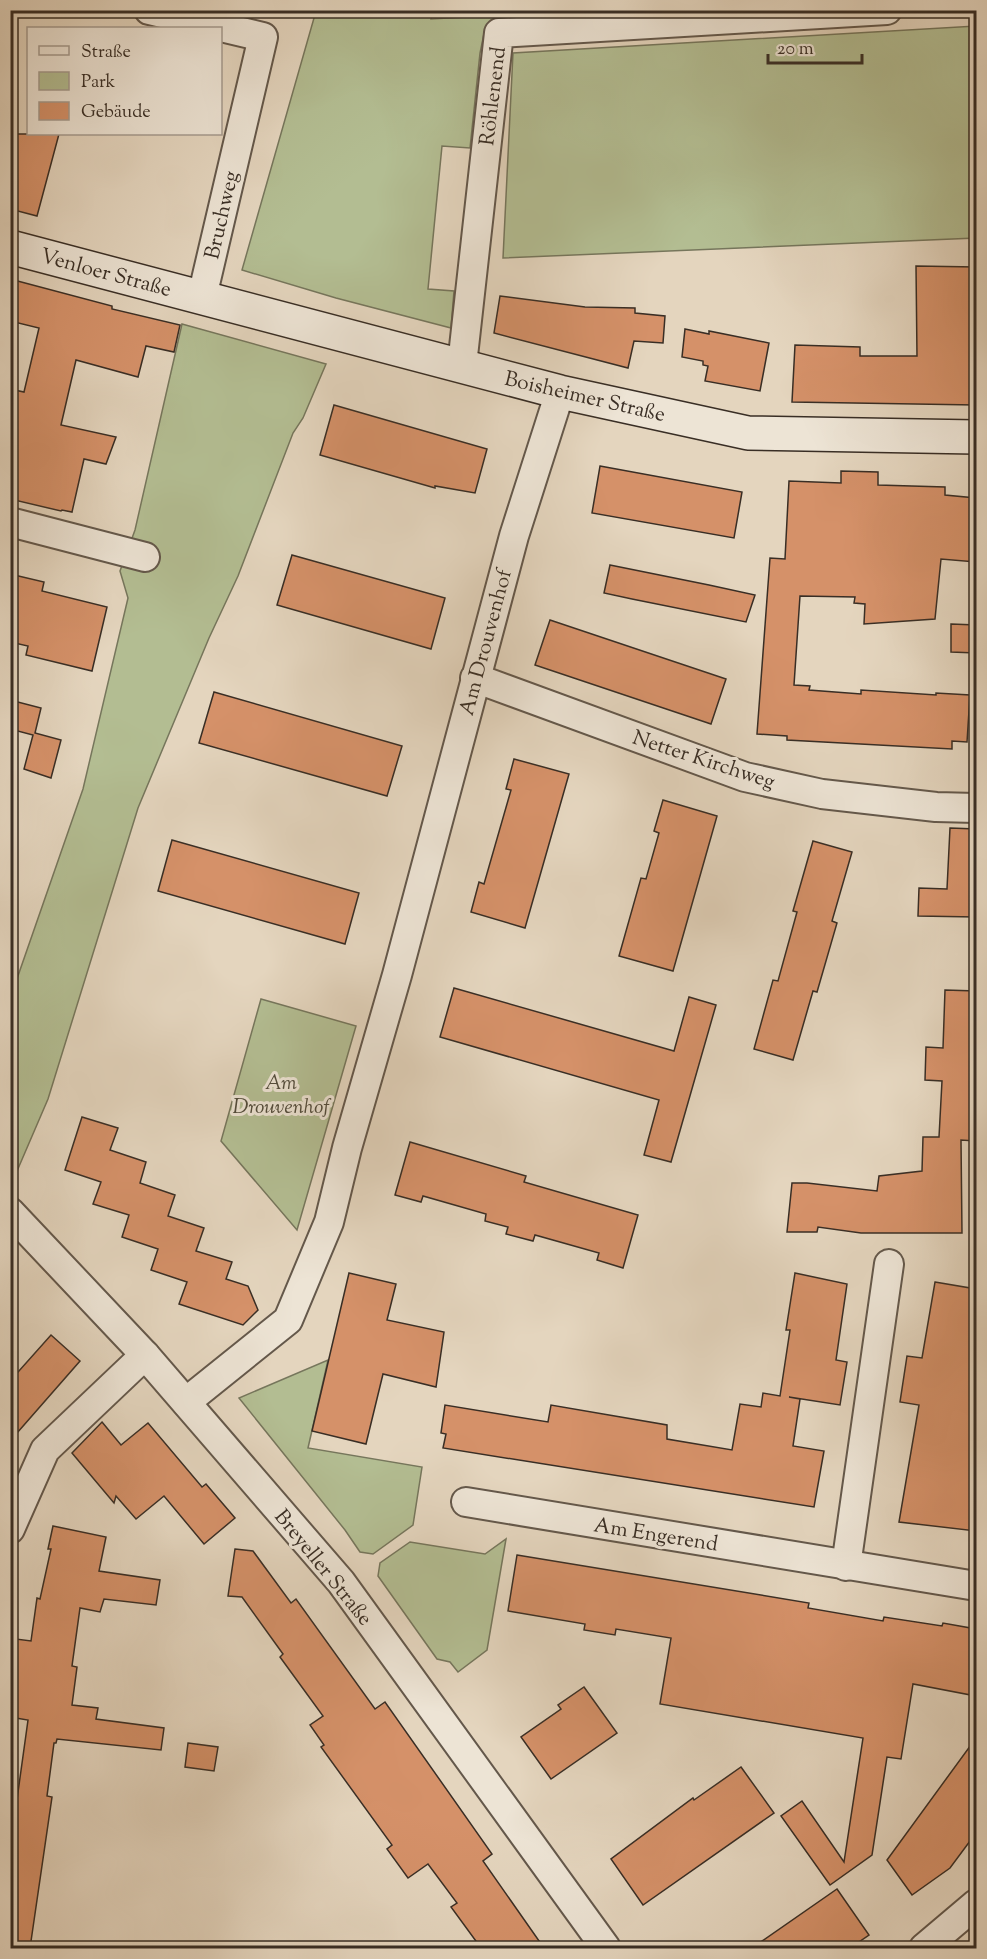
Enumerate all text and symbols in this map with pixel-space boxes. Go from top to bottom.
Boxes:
legend [27,27,222,135]
scale bar [768,27,862,65]
text: 20 m [777,37,814,63]
text: Straße [81,40,131,66]
street label: Röhlenend [473,45,515,148]
text: Park [81,70,116,96]
text: Gebäude [81,100,151,126]
street label: Bruchweg [198,168,248,263]
street label: Venloer Straße [37,242,174,306]
street label: Boisheimer Straße [501,365,668,431]
street label: Am Drouvenhof [453,564,521,719]
street label: Netter Kirchweg [628,724,778,798]
park label: Am Drouvenhof [233,1069,332,1123]
street label: Breyeller Straße [266,1504,379,1633]
street label: Am Engerend [591,1511,720,1561]

